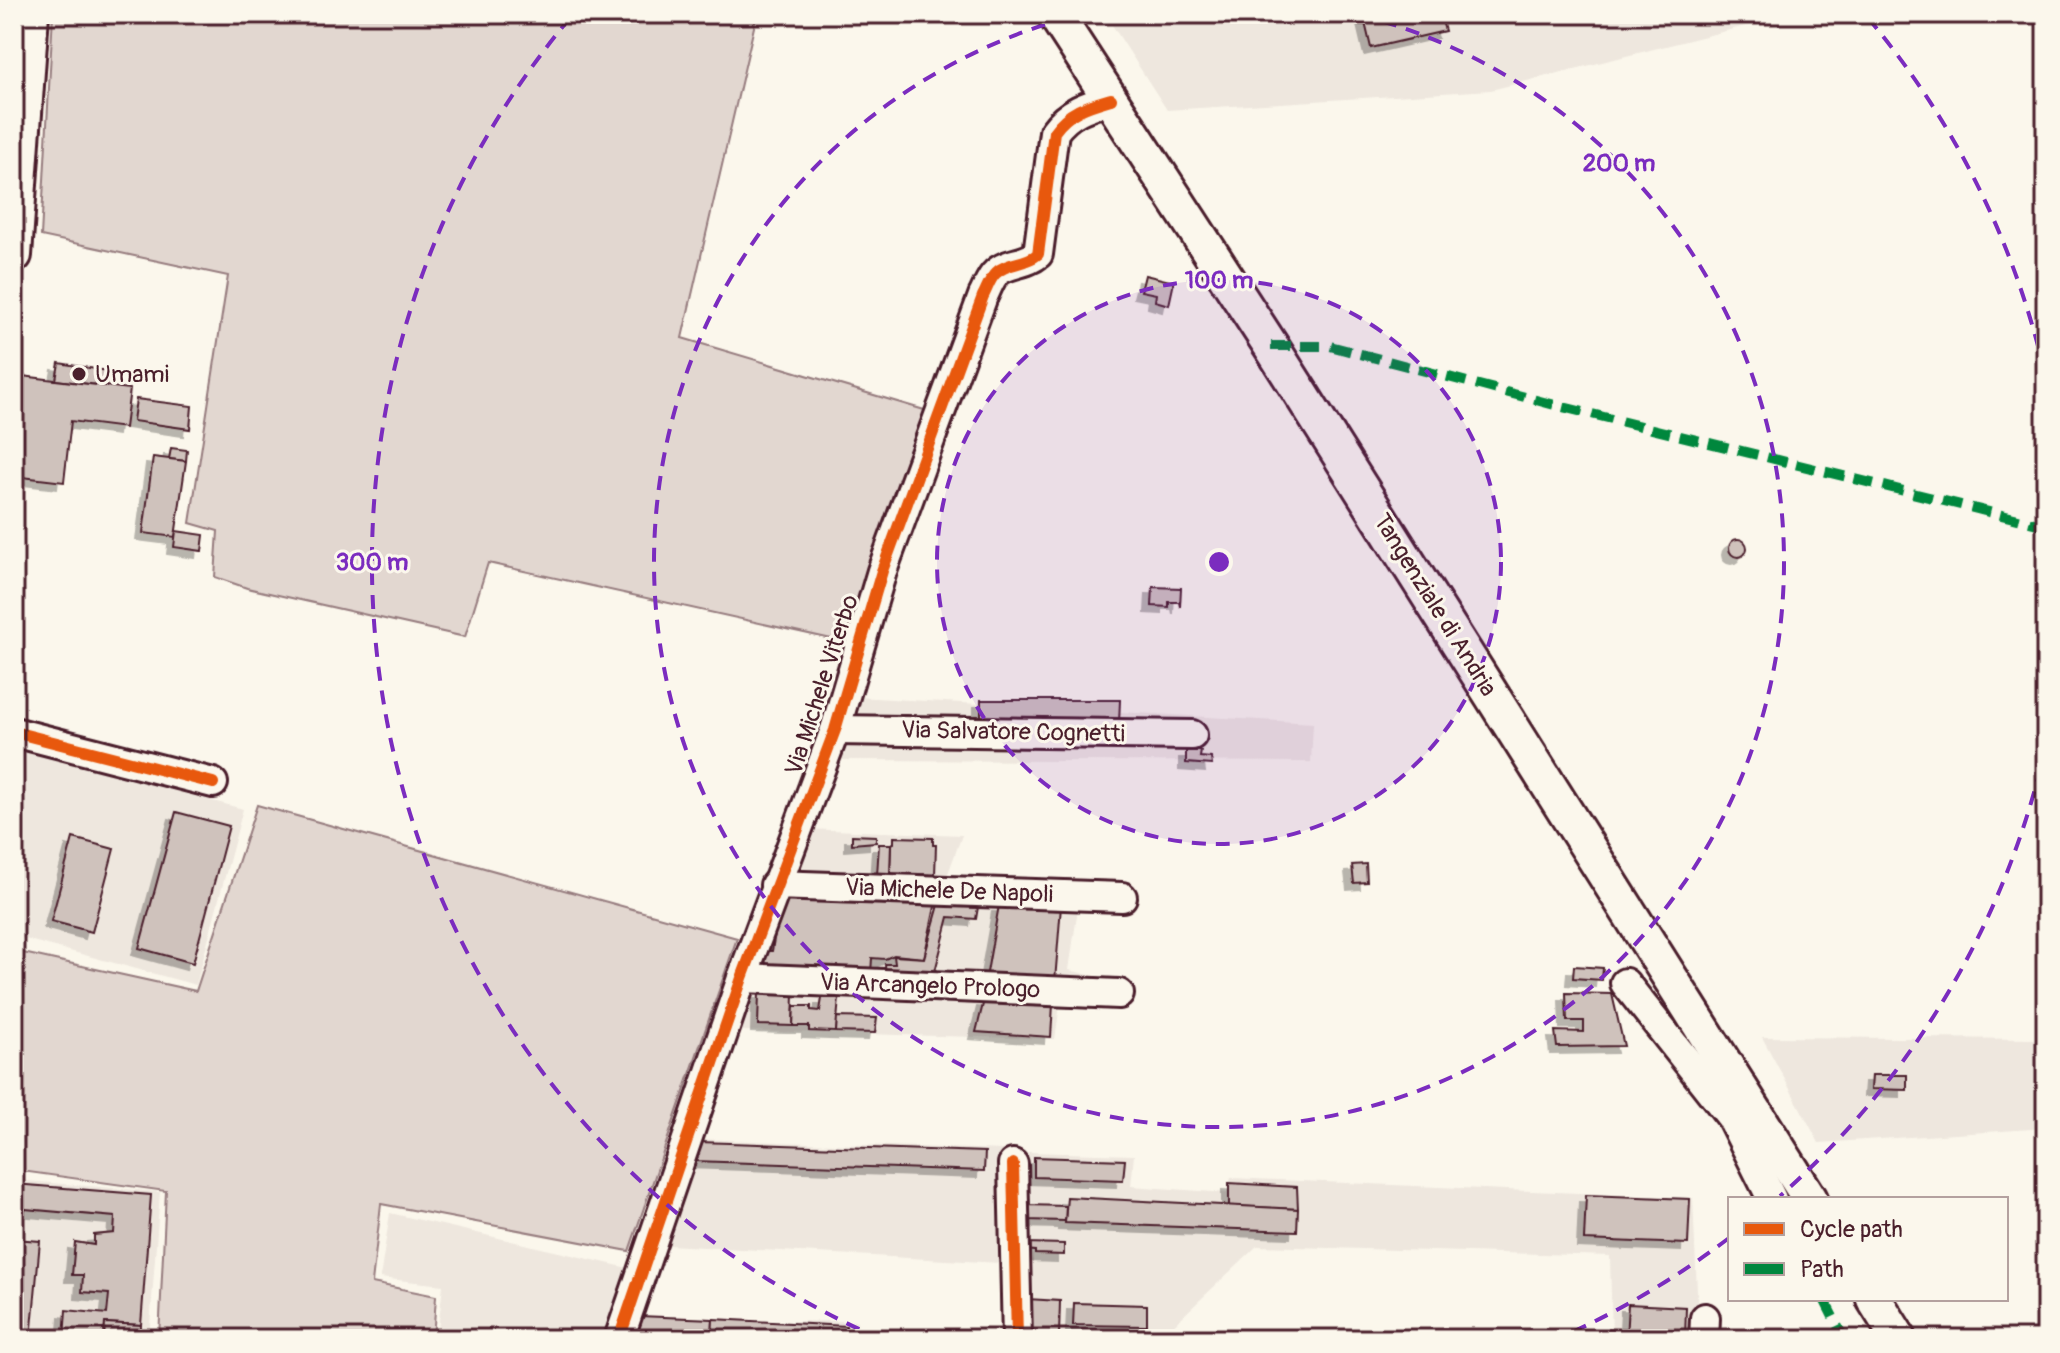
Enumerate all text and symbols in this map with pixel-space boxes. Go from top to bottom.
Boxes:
text: 200 m [1583,149,1655,178]
text: 100 m [1185,266,1253,295]
place label: Umami [95,360,169,389]
marker: Umami [70,365,88,383]
street label: Tangenziale di Andria [1367,508,1503,702]
text: 300 m [336,548,408,577]
centre of rings [1205,548,1233,576]
street label: Via Michele Viterbo [779,591,865,779]
street label: Via Salvatore Cognetti [901,716,1125,748]
street label: Via Michele De Napoli [844,873,1054,909]
street label: Via Arcangelo Prologo [819,968,1041,1004]
legend [1728,1197,2008,1301]
text: Cycle path [1800,1215,1903,1244]
text: Path [1800,1255,1844,1284]

